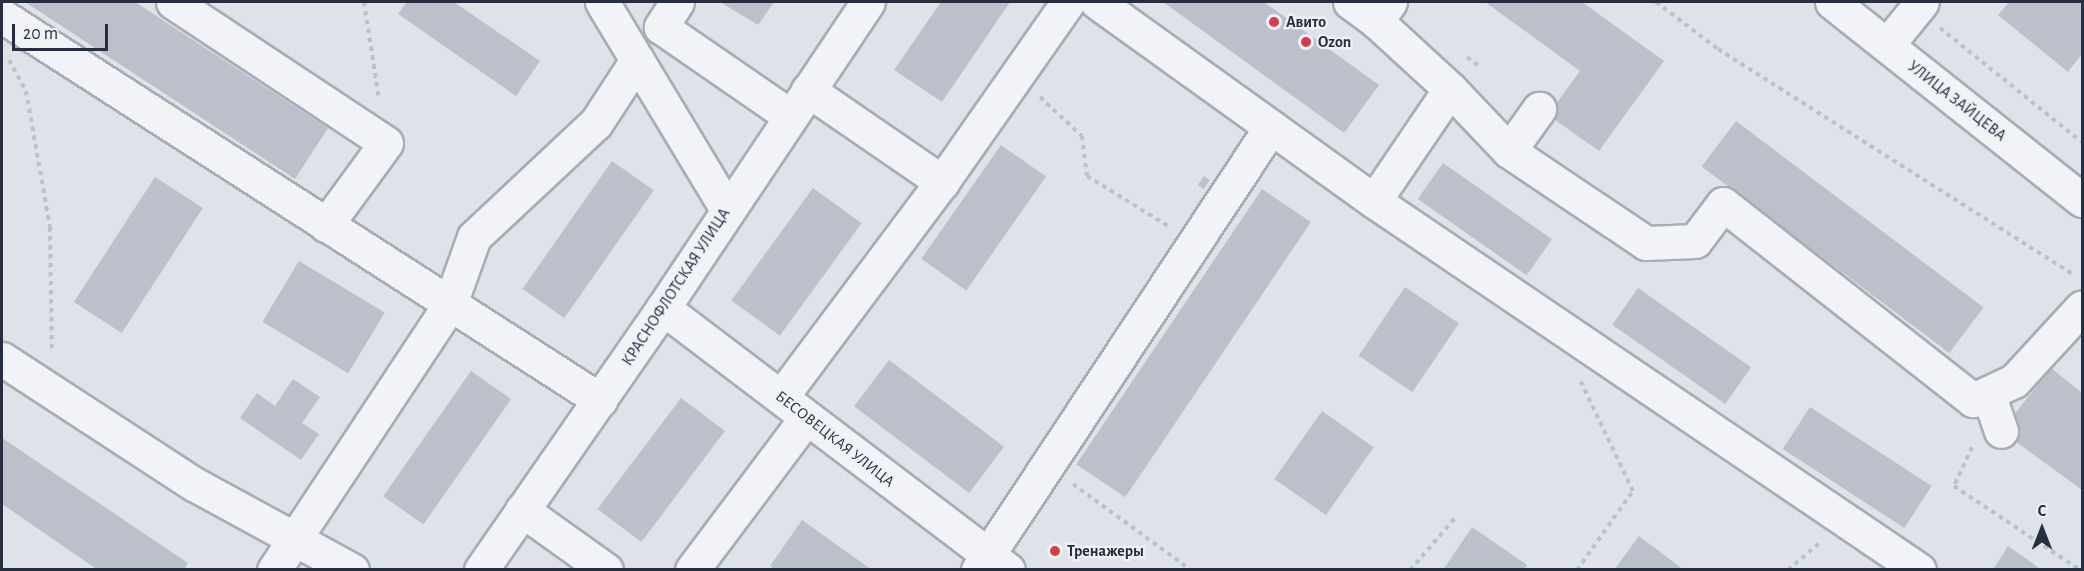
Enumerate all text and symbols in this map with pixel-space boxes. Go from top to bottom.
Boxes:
scale bar [15,12,111,50]
place label: Авито [1286,12,1326,32]
marker: Авито [1267,15,1281,29]
text: 20 m [23,25,58,43]
place label: Ozon [1318,32,1351,52]
marker: Ozon [1299,35,1313,49]
street label: УЛИЦА ЗАЙЦЕВА [1904,57,2010,145]
street label: КРАСНОФЛОТСКАЯ УЛИЦА [618,205,734,369]
street label: БЕСОВЕЦКАЯ УЛИЦА [772,387,898,491]
north arrow [2012,499,2072,559]
text: С [2038,503,2046,519]
place label: Тренажеры [1067,541,1144,561]
marker: Тренажеры [1048,544,1062,558]

